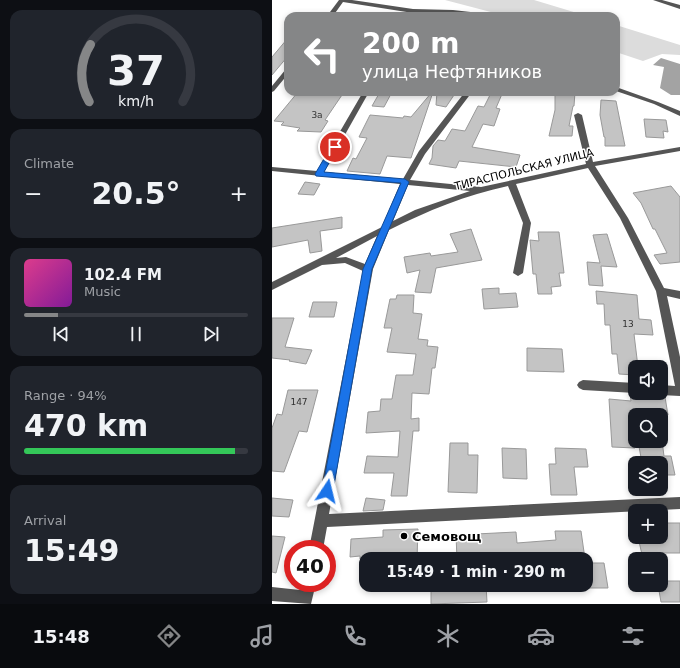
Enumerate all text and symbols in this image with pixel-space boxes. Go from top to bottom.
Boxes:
text: 200 m [362,27,459,60]
icon: left [296,28,348,80]
text: 37 [107,46,165,95]
text: улица Нефтяников [362,61,542,82]
text: km/h [118,93,154,109]
house number: 3а [311,110,323,120]
pin [318,130,352,164]
icon: arrive [324,136,346,158]
street label: ТИРАСПОЛЬСКАЯ УЛИЦА [452,146,596,193]
text: Climate [24,156,74,171]
text: 20.5° [91,176,181,211]
text: − [24,181,42,206]
text: + [230,181,248,206]
text: 102.4 FM [84,266,162,284]
text: Music [84,284,121,299]
house number: 13 [622,319,634,329]
icon: previous [50,323,72,345]
icon: pause [125,323,147,345]
icon: next [200,323,222,345]
map controls [628,360,668,592]
button: sound [628,360,668,400]
text: Range · 94% [24,388,107,403]
house number: 147 [290,397,308,407]
text: 470 km [24,408,148,443]
button: search [628,408,668,448]
button: layers [628,456,668,496]
position arrow [306,470,348,512]
button: + [628,504,668,544]
text: Arrival [24,513,66,528]
place label: Семовощ [412,529,481,544]
marker: Семовощ [399,531,409,541]
text: 15:49 [24,533,120,568]
speed limit sign: 40 [284,540,336,592]
button: − [628,552,668,592]
text: 15:49 · 1 min · 290 m [386,563,566,581]
icon: directions [155,622,183,650]
icon: music [248,622,276,650]
icon: phone [341,622,369,650]
icon: climate [434,622,462,650]
icon: car [527,622,555,650]
icon: filters [619,622,647,650]
text: 15:48 [32,626,90,647]

